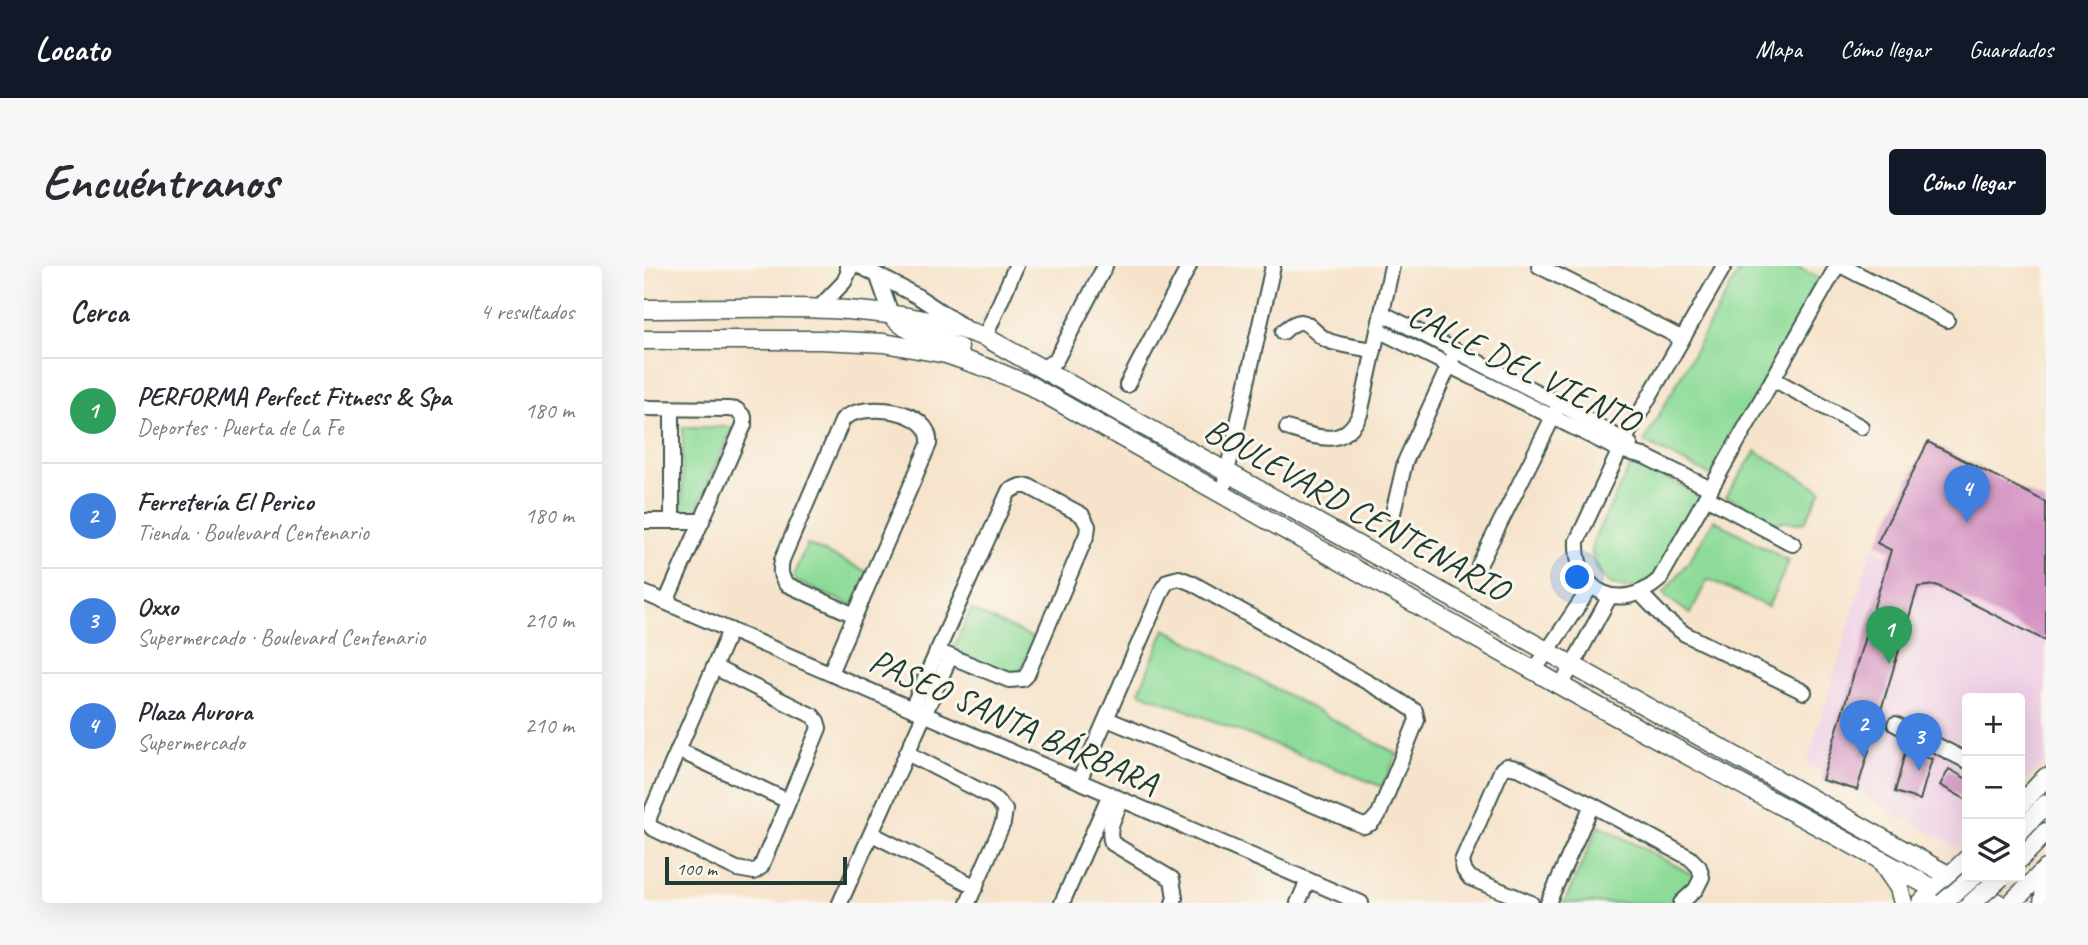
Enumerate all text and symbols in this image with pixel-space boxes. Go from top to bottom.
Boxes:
text: Locato [35,28,109,70]
text: Mapa [1755,34,1802,64]
text: Cómo llegar [1840,34,1931,64]
text: Guardados [1969,34,2053,64]
button: Cómo llegar [1889,149,2046,215]
text: Encuéntranos [42,151,278,213]
street label: CALLE DEL VIENTO [1401,292,1650,445]
text: Cerca [70,293,128,331]
text: 4 resultados [480,297,574,326]
text: PERFORMA Perfect Fitness & Spa [137,380,451,413]
text: 1 [88,396,98,425]
text: 180 m [525,396,574,425]
street label: BOULEVARD CENTENARIO [1197,407,1520,614]
text: Deportes · Puerta de La Fe [137,413,343,442]
pin: 4 [1944,465,1990,523]
text: Ferretería El Perico [137,485,314,518]
text: 2 [88,501,98,530]
text: 180 m [525,501,574,530]
text: Tienda · Boulevard Centenario [137,518,369,547]
your location [1560,560,1594,594]
text: Oxxo [137,590,178,623]
text: 3 [88,606,98,635]
text: 210 m [525,606,574,635]
pin: 1 [1866,606,1912,664]
text: Supermercado · Boulevard Centenario [137,623,425,652]
street label: PASEO SANTA BÁRBARA [862,638,1166,806]
map controls [1962,693,2025,882]
button: + [1962,693,2025,756]
text: Plaza Aurora [137,695,253,728]
pin: 2 [1840,700,1886,758]
text: 4 [88,711,98,740]
text: 210 m [525,711,574,740]
pin: 3 [1896,713,1942,771]
text: Supermercado [137,728,245,757]
button: − [1962,756,2025,819]
button: layers [1962,819,2025,882]
scale bar [665,854,847,886]
text: 100 m [676,857,717,881]

